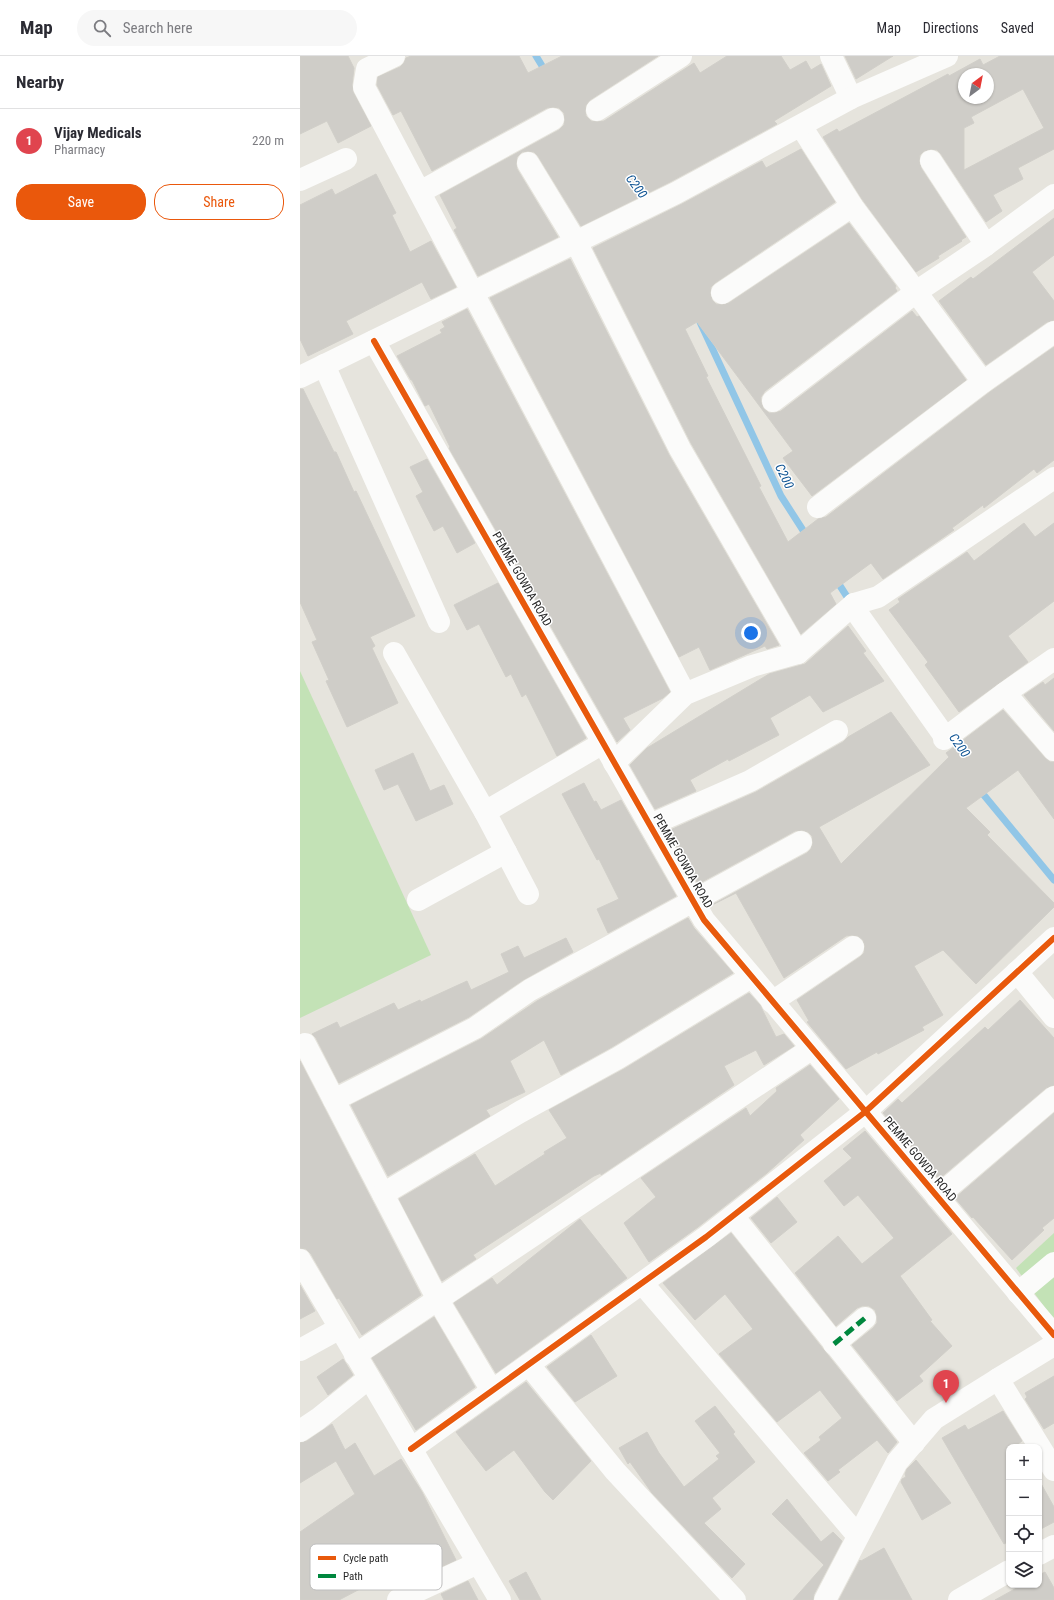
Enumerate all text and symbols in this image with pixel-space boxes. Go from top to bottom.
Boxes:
search box [77,10,357,46]
text: Map [20,16,53,39]
icon: search [91,17,113,39]
text: Search here [123,19,193,37]
text: Map [877,20,901,36]
text: Directions [923,20,979,36]
text: Saved [1001,20,1034,36]
north arrow [958,68,994,104]
text: Nearby [16,72,64,92]
text: Vijay Medicals [54,124,142,142]
text: 1 [26,133,32,148]
text: 220 m [252,133,284,148]
text: Pharmacy [54,142,105,157]
water label: C200 [623,171,650,201]
button: Save [16,184,146,220]
button: Share [154,184,284,220]
water label: C200 [772,461,797,491]
street label: PEMME GOWDA ROAD [489,529,555,629]
your location [741,623,761,643]
water label: C200 [946,730,973,760]
street label: PEMME GOWDA ROAD [650,811,716,911]
street label: PEMME GOWDA ROAD [880,1114,960,1204]
pin: 1 [933,1370,959,1403]
map controls [1006,1444,1042,1588]
button: + [1006,1444,1042,1480]
button: − [1006,1480,1042,1516]
button: locate [1006,1516,1042,1552]
legend [310,1544,442,1590]
text: Cycle path [343,1552,388,1565]
button: layers [1006,1552,1042,1588]
text: Path [343,1570,363,1583]

